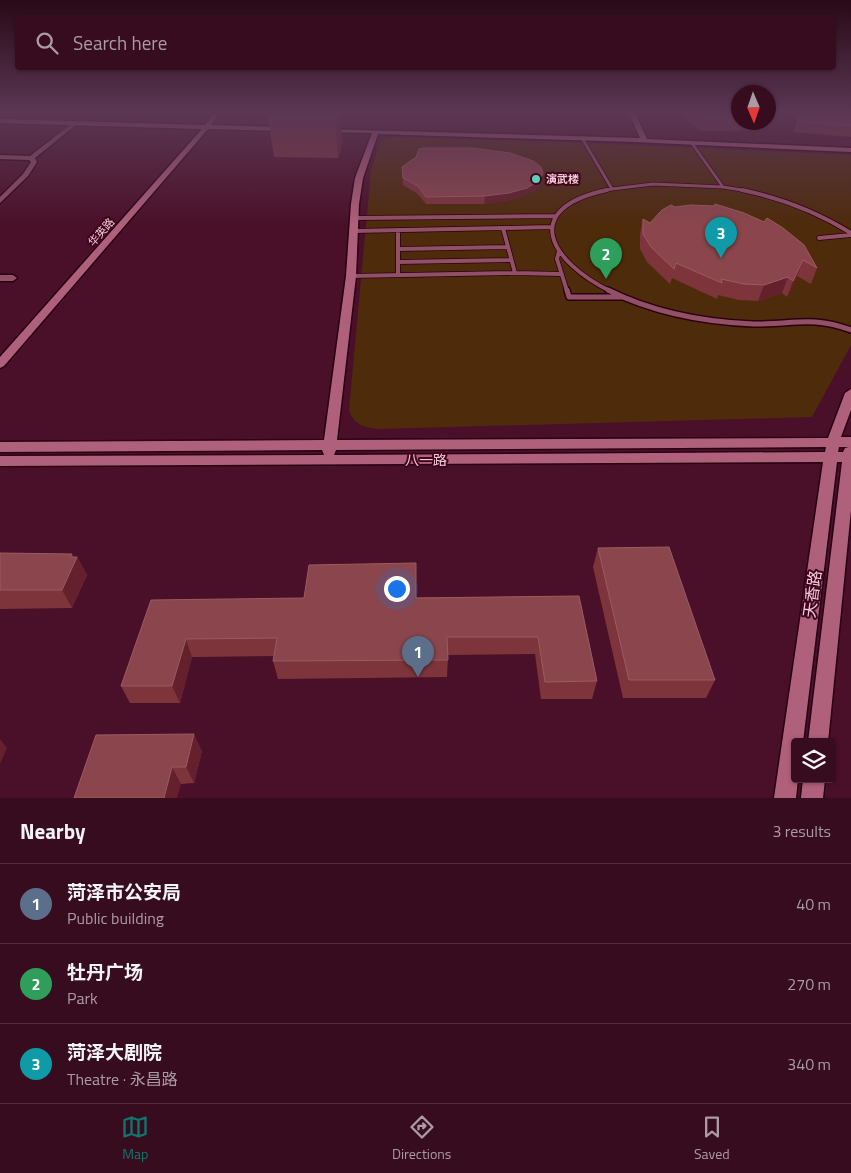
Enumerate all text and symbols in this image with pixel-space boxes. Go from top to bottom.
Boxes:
search box [15,15,836,70]
text: Search here [73,28,167,57]
icon: search [33,29,61,57]
north arrow [731,85,776,130]
place label: 演武楼 [546,171,579,187]
marker: 演武楼 [530,173,542,185]
street label: 华英路 [84,214,118,250]
pin: 3 [705,217,737,258]
pin: 2 [590,238,622,279]
street label: 八一路 [405,449,447,470]
street label: 天香路 [797,569,827,619]
your location [384,576,410,602]
pin: 1 [402,636,434,677]
map controls [791,738,836,783]
button: layers [791,738,836,783]
text: Nearby [20,815,85,847]
text: 3 results [772,819,831,843]
text: 菏泽市公安局 [67,877,181,906]
text: 1 [32,892,40,916]
text: 40 m [796,892,831,916]
text: Public building [67,906,164,930]
text: 牡丹广场 [67,957,143,986]
text: 2 [32,972,40,996]
text: 270 m [787,972,831,996]
text: Park [67,986,98,1010]
text: 菏泽大剧院 [67,1037,162,1066]
text: 3 [32,1052,40,1076]
text: 340 m [787,1052,831,1076]
text: Theatre · 永昌路 [67,1067,178,1091]
tab: Map [121,1113,149,1164]
tab: Directions [392,1113,451,1164]
tab: Saved [694,1113,730,1164]

